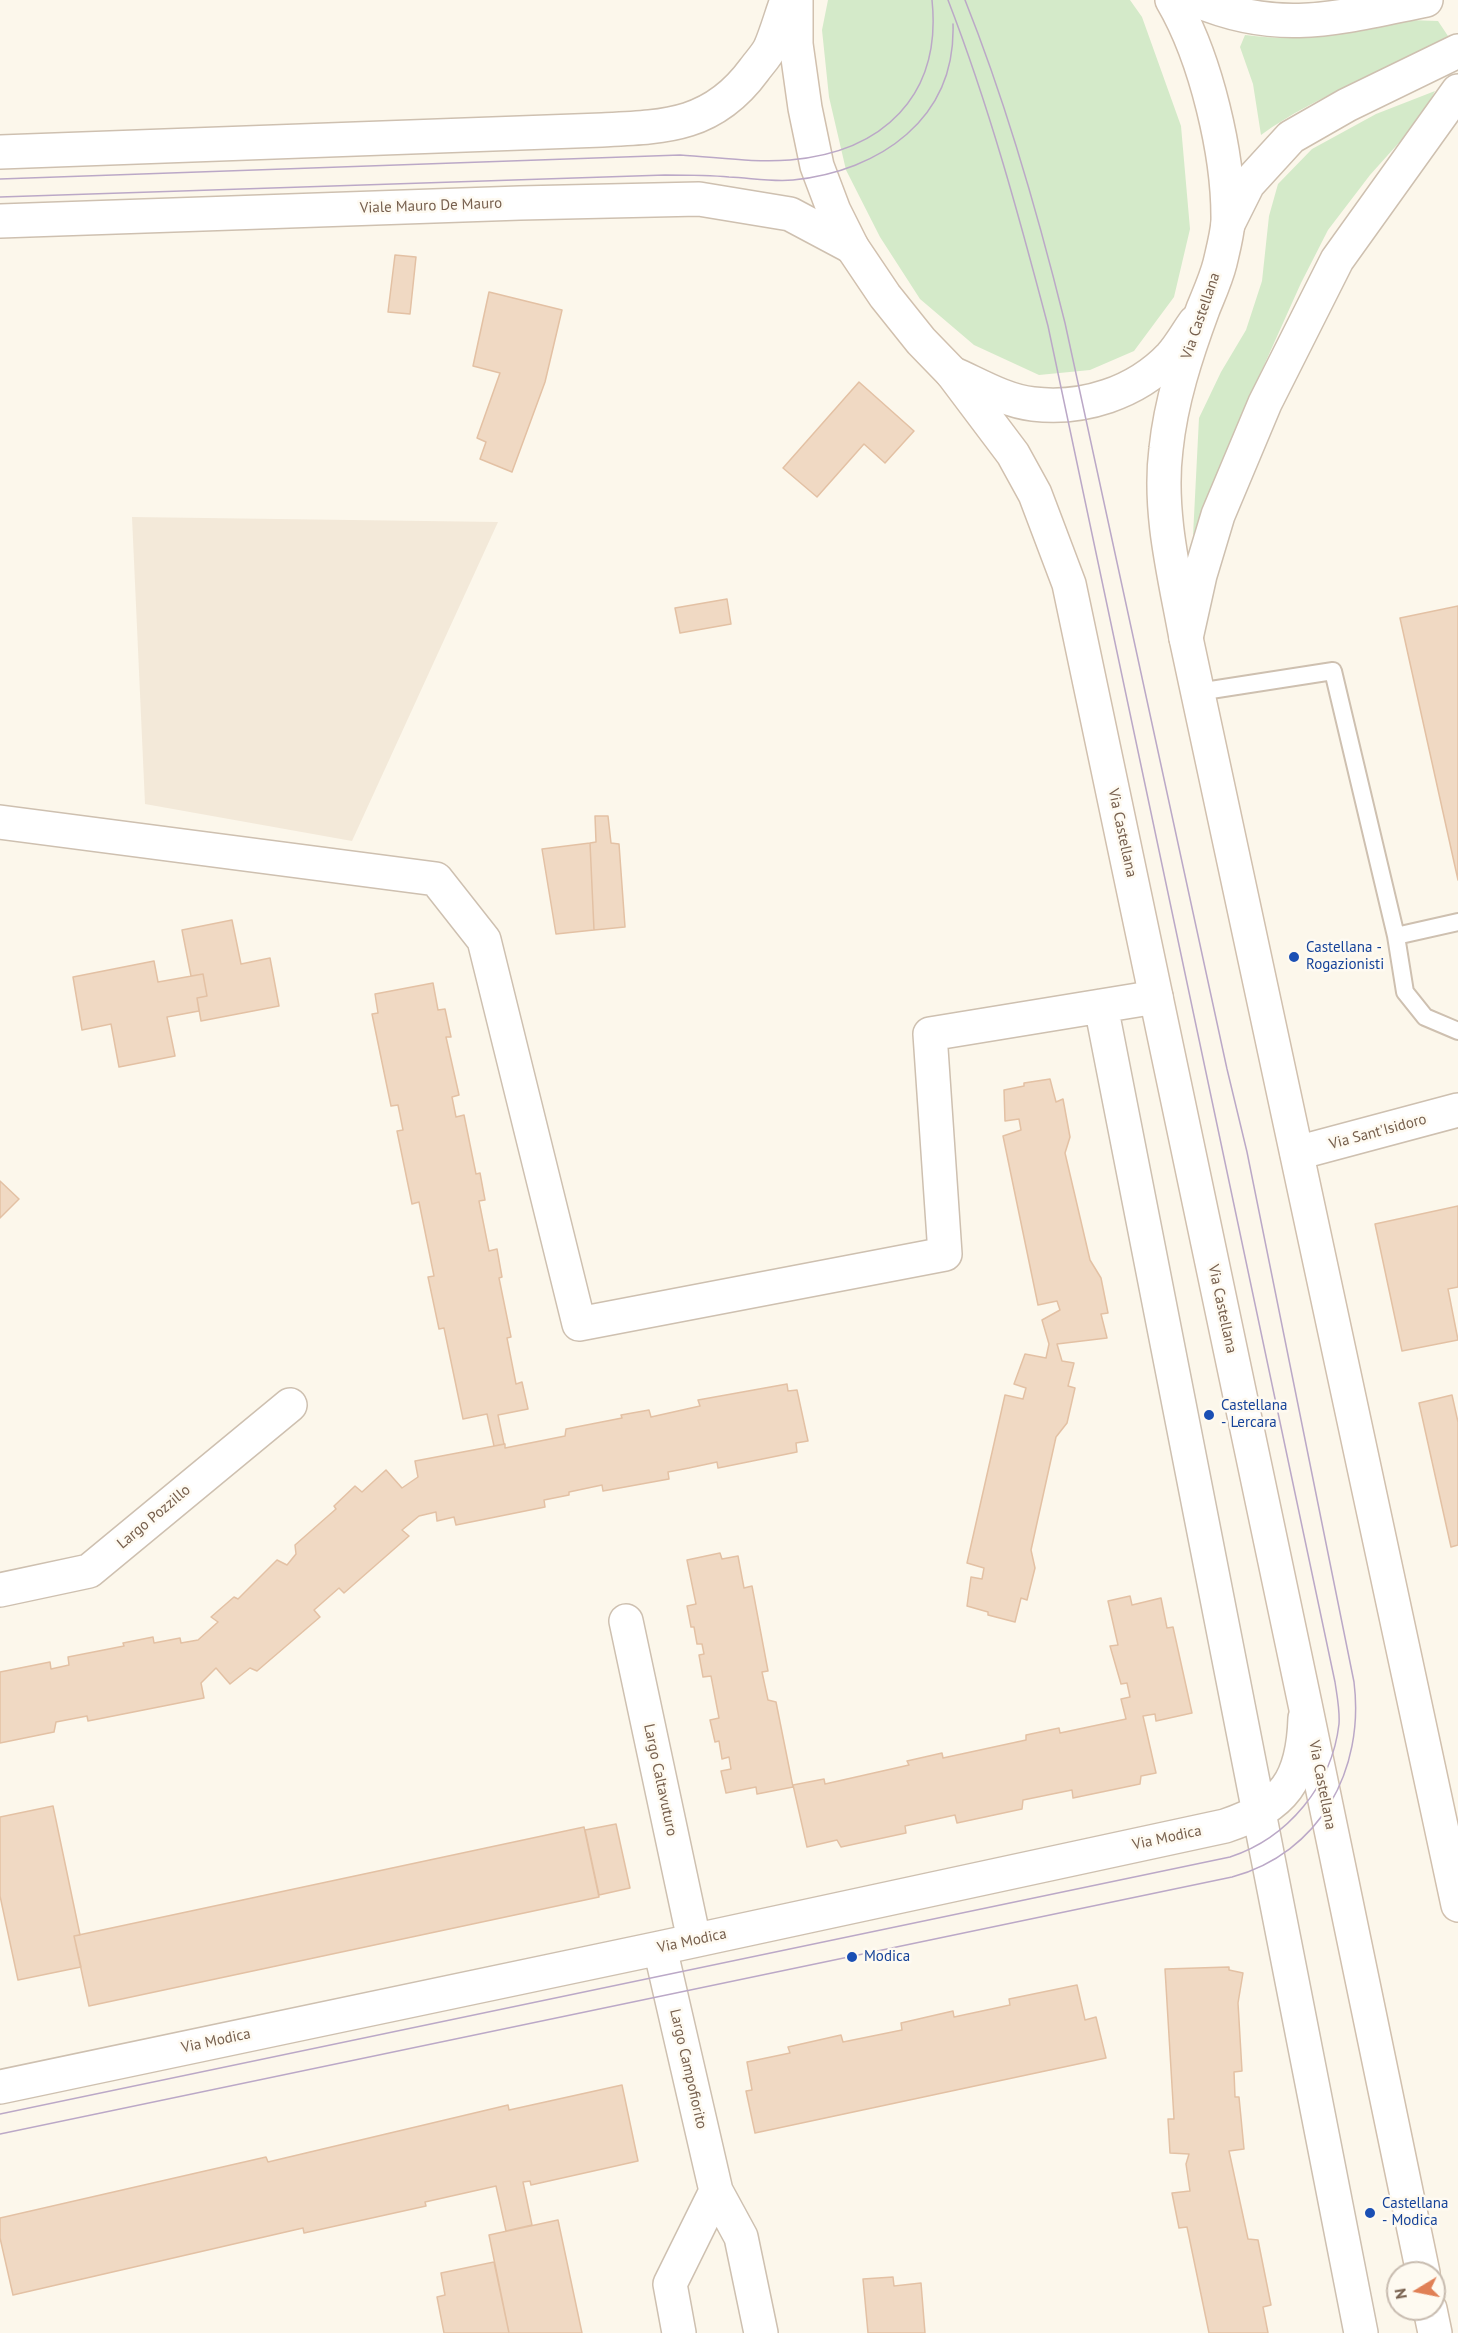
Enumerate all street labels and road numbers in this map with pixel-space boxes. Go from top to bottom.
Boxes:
street label: Viale Mauro De Mauro [359,195,503,217]
street label: Via Castellana [1178,270,1224,362]
street label: Via Castellana [1104,787,1140,879]
street label: Via Sant'Isidoro [1327,1110,1429,1154]
street label: Via Castellana [1204,1263,1240,1355]
street label: Largo Pozzillo [114,1481,194,1553]
street label: Largo Caltavuturo [639,1722,681,1838]
street label: Via Castellana [1305,1739,1339,1831]
street label: Via Modica [1131,1822,1203,1854]
street label: Via Modica [656,1925,728,1957]
street label: Largo Campofiorito [665,2007,711,2131]
street label: Via Modica [180,2025,252,2057]

